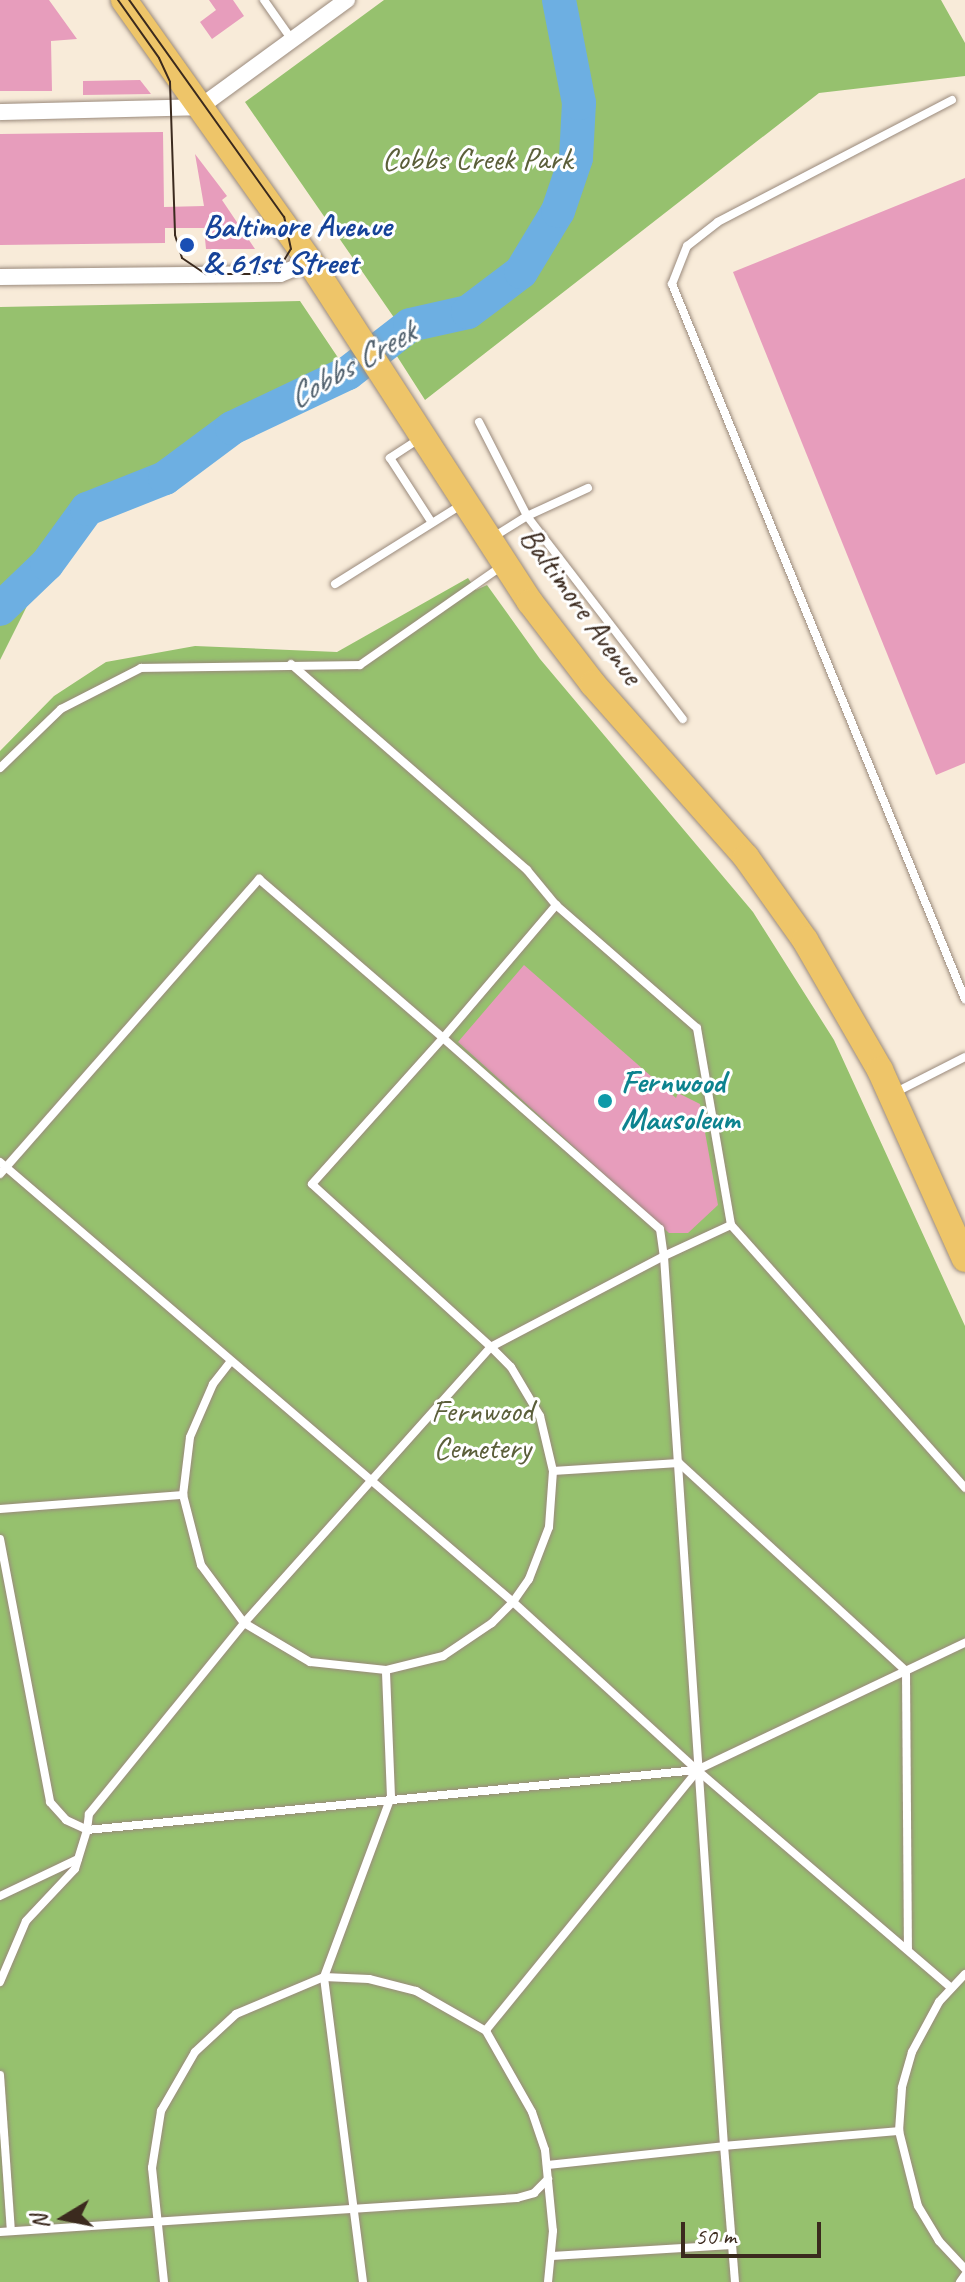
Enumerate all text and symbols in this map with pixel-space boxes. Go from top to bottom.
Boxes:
park label: Cobbs Creek Park [382,140,572,178]
place label: Baltimore Avenue & 61st Street [203,208,391,283]
marker: Baltimore Avenue & 61st Street [178,236,196,254]
water label: Cobbs Creek [280,311,422,417]
street label: Baltimore Avenue [511,520,651,692]
place label: Fernwood Mausoleum [621,1064,740,1139]
marker: Fernwood Mausoleum [596,1092,614,1110]
park label: Fernwood Cemetery [431,1393,533,1468]
north arrow [24,2178,104,2258]
scale bar [685,2206,825,2256]
text: N [25,2213,55,2231]
text: 50 m [695,2221,736,2251]

